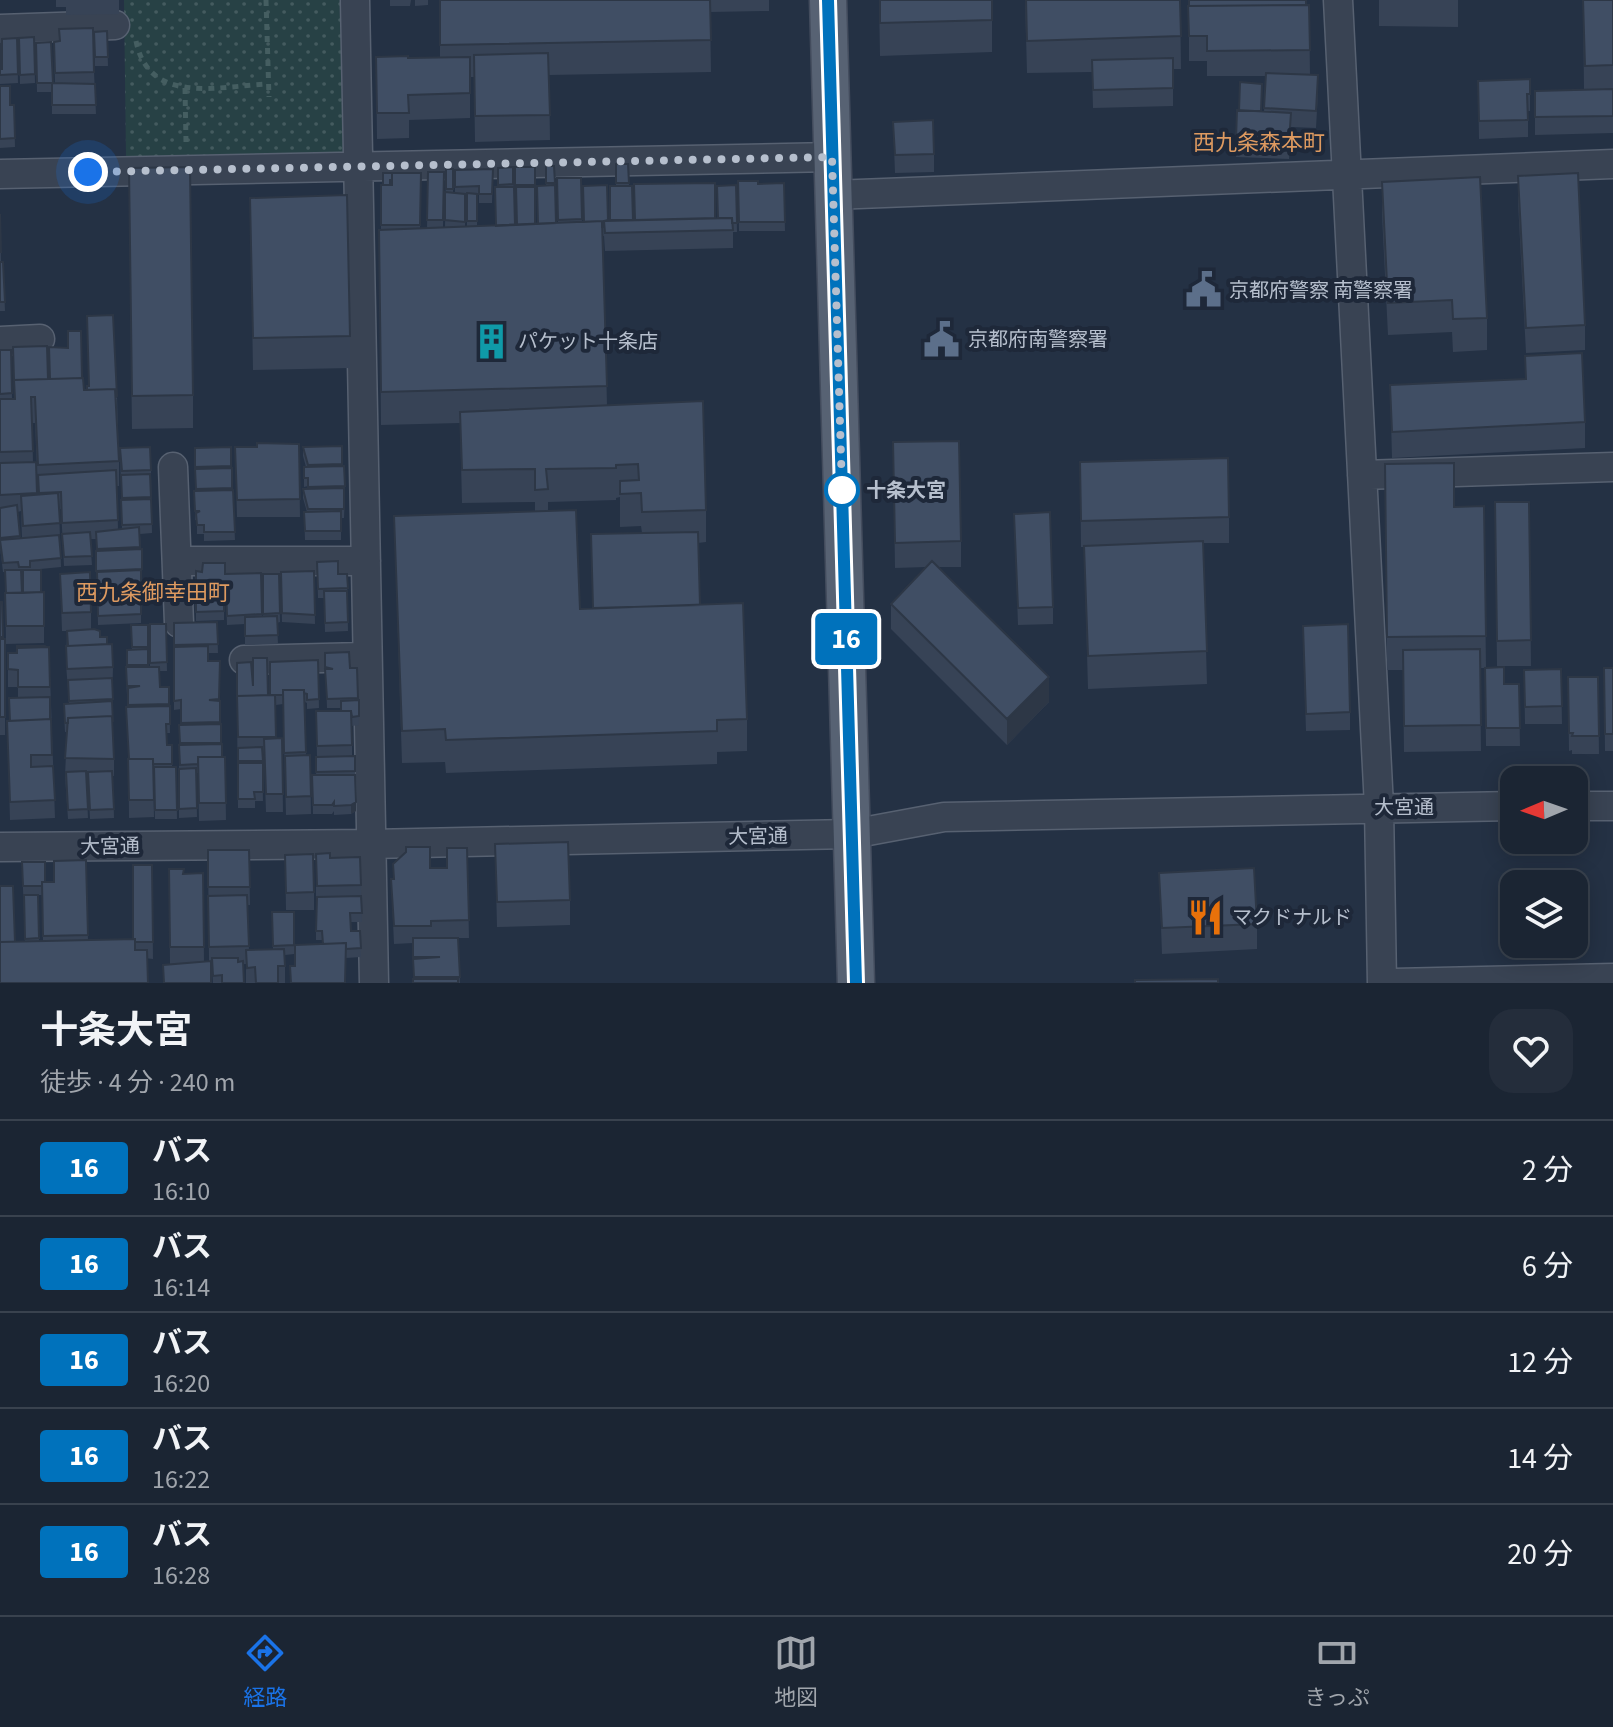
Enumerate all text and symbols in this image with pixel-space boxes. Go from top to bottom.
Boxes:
district label: 西九条森本町 [1193,127,1325,159]
your location [68,152,108,192]
public building icon: 京都府警察 南警察署 [1184,271,1222,309]
place label: 京都府警察 南警察署 [1229,277,1413,305]
public building icon: 京都府南警察署 [923,320,961,358]
building icon: パケット十条店 [473,322,511,360]
place label: 京都府南警察署 [968,326,1108,354]
place label: パケット十条店 [518,328,658,356]
marker: 十条大宮 [825,473,859,507]
place label: 十条大宮 [866,477,946,505]
district label: 西九条御幸田町 [76,577,230,609]
line badge: 16 [810,613,882,665]
text: 16 [831,619,861,659]
north arrow [1500,766,1588,854]
map controls [1500,766,1588,958]
street label: 大宮通 [1374,794,1434,822]
street label: 大宮通 [728,822,788,852]
street label: 大宮通 [80,832,140,862]
button: layers [1500,870,1588,958]
restaurant icon: マクドナルド [1187,898,1225,936]
place label: マクドナルド [1232,904,1352,932]
text: 十条大宮 [40,1004,192,1058]
button: heart [1489,1009,1573,1093]
text: 徒歩 · 4 分 · 240 m [40,1064,235,1101]
text: バス [152,1130,212,1173]
text: 16 [69,1148,99,1188]
text: 2 分 [1522,1149,1573,1192]
text: 16:10 [152,1173,210,1210]
text: バス [152,1226,212,1269]
text: 16 [69,1244,99,1284]
text: 6 分 [1522,1245,1573,1288]
text: 16:14 [152,1269,210,1306]
text: バス [152,1322,212,1365]
text: 16 [69,1340,99,1380]
text: 12 分 [1507,1341,1573,1384]
text: 16:20 [152,1365,210,1402]
text: バス [152,1418,212,1461]
text: 16 [69,1436,99,1476]
text: 14 分 [1507,1437,1573,1480]
text: 16:22 [152,1461,210,1498]
text: バス [152,1514,212,1557]
text: 16 [69,1532,99,1572]
text: 20 分 [1507,1533,1573,1576]
text: 16:28 [152,1557,210,1594]
tab: 経路 [243,1631,287,1714]
tab: 地図 [774,1631,818,1714]
tab: きっぷ [1305,1631,1370,1714]

